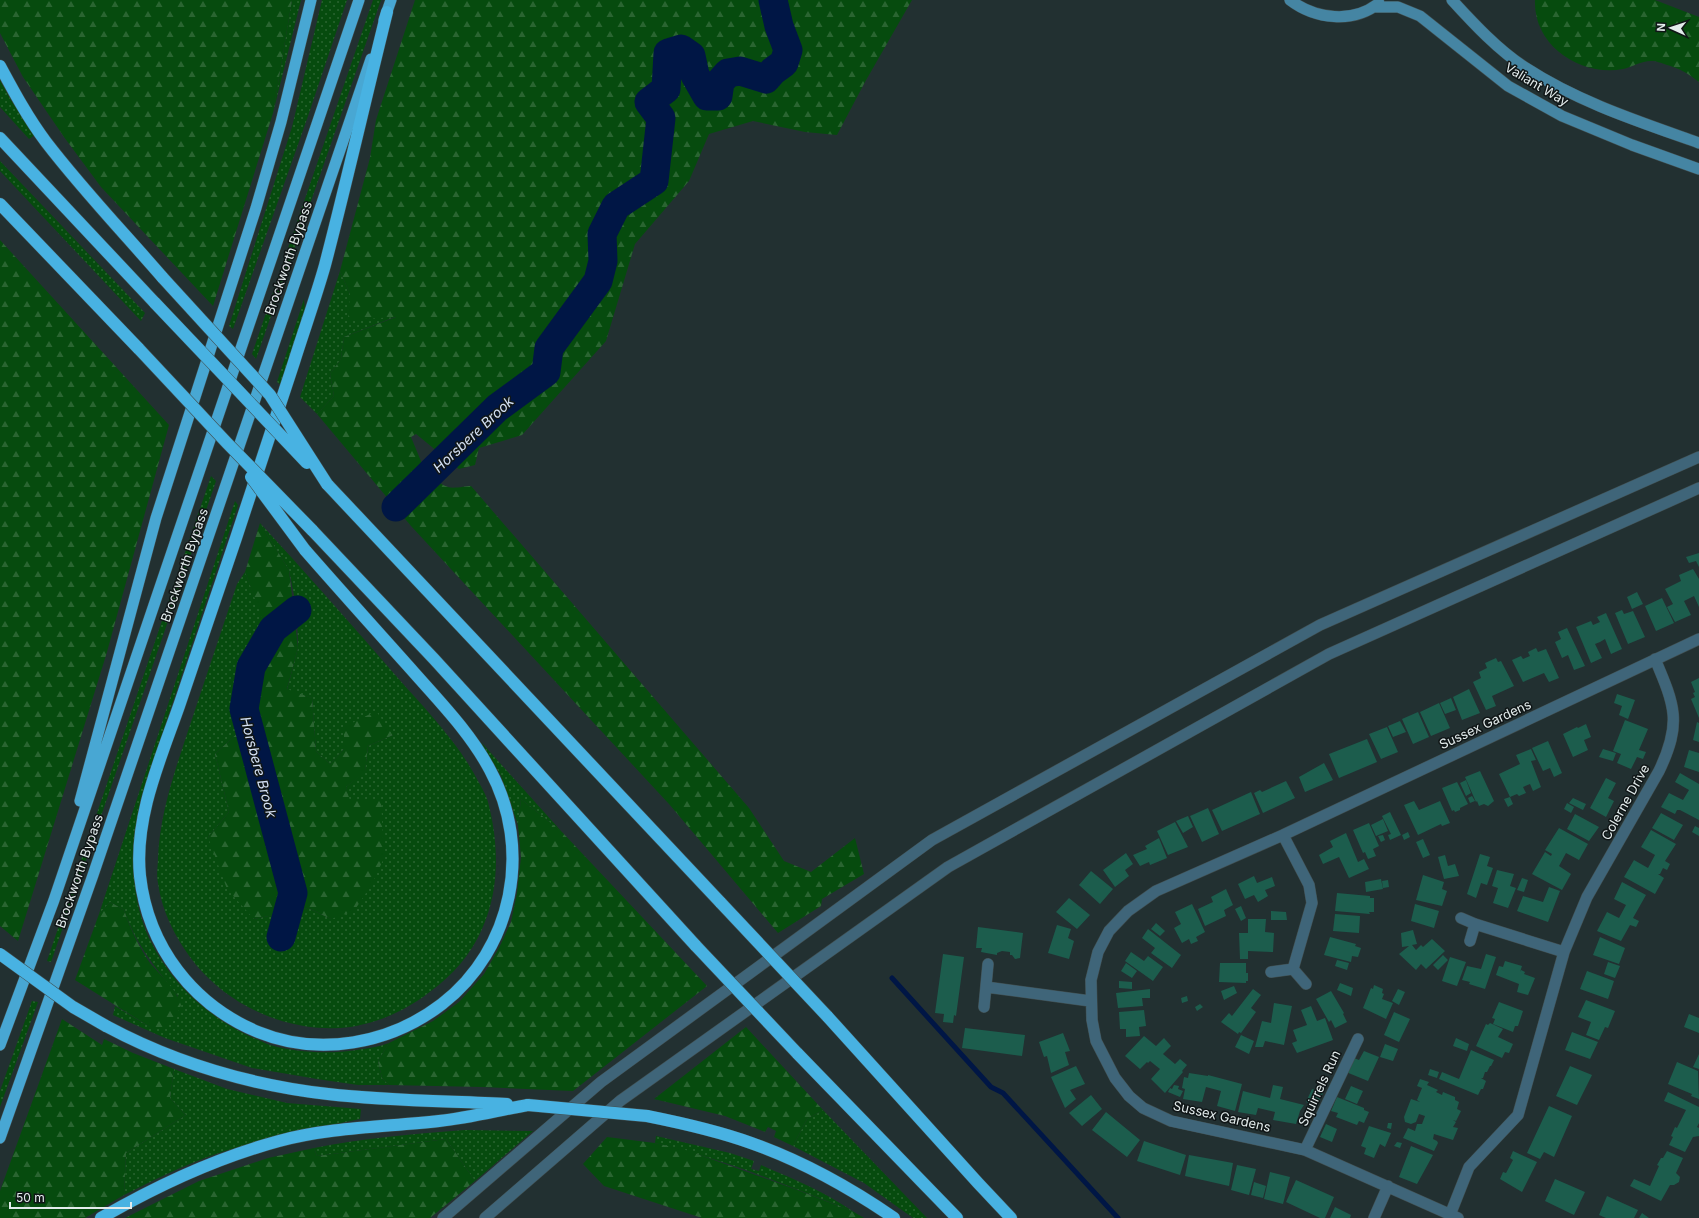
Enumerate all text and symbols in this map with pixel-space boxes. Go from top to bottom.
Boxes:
north arrow [1651,8,1691,48]
text: N [1654,23,1668,32]
street label: Valiant Way [1502,59,1572,109]
street label: Brockworth Bypass [261,199,315,317]
water label: Horsbere Brook [429,392,517,476]
street label: Brockworth Bypass [157,506,211,624]
street label: Sussex Gardens [1437,696,1534,752]
water label: Horsbere Brook [237,715,281,820]
street label: Colerne Drive [1598,761,1652,843]
street label: Brockworth Bypass [52,812,106,930]
street label: Squirrels Run [1294,1048,1344,1128]
street label: Sussex Gardens [1172,1097,1272,1135]
scale bar [10,1184,131,1210]
text: 50 m [16,1190,45,1205]

